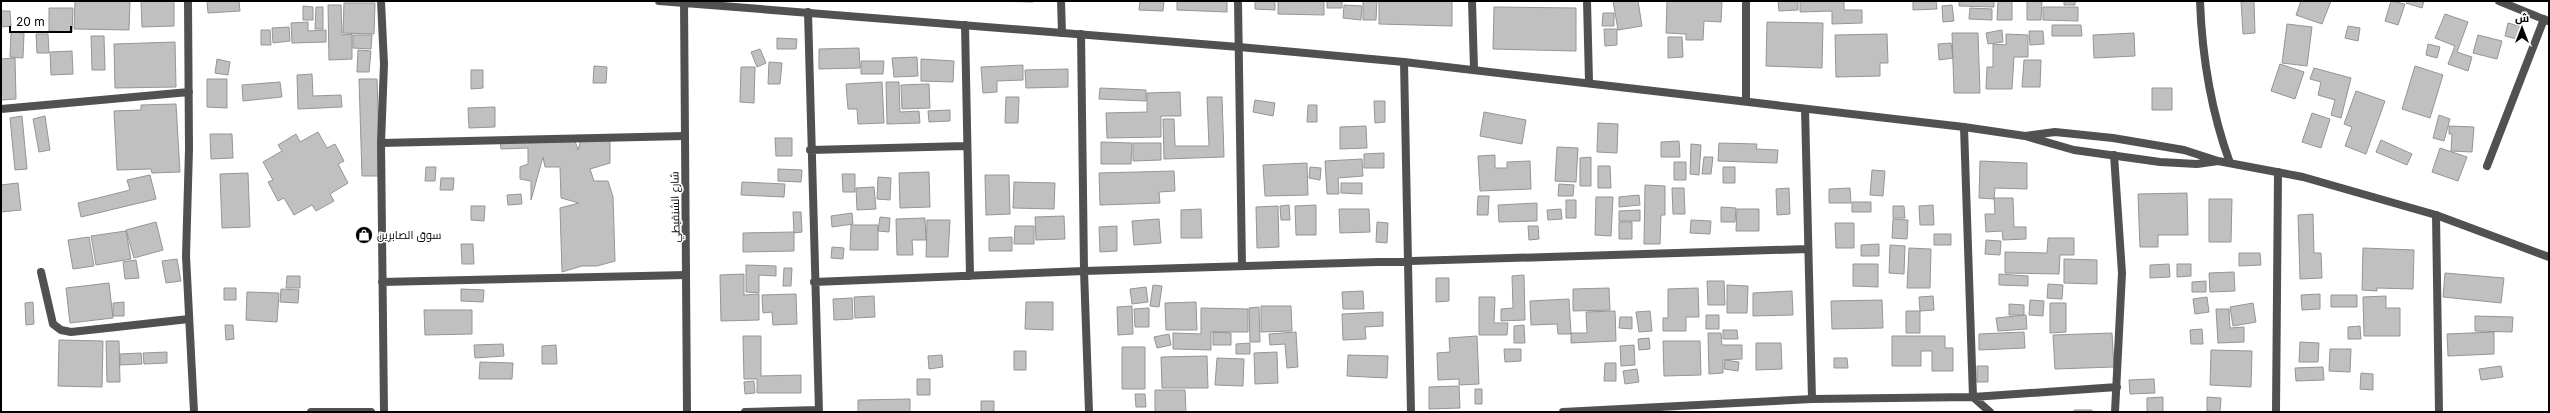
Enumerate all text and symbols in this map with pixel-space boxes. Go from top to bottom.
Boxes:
scale bar [10,8,71,34]
north arrow [2502,8,2542,48]
text: ش [2515,11,2529,25]
text: 20 m [16,14,45,29]
street label: شارع الشنقيطي [667,171,685,243]
shop icon: سوق الصابرين [354,225,374,245]
place label: سوق الصابرين [377,228,441,242]

